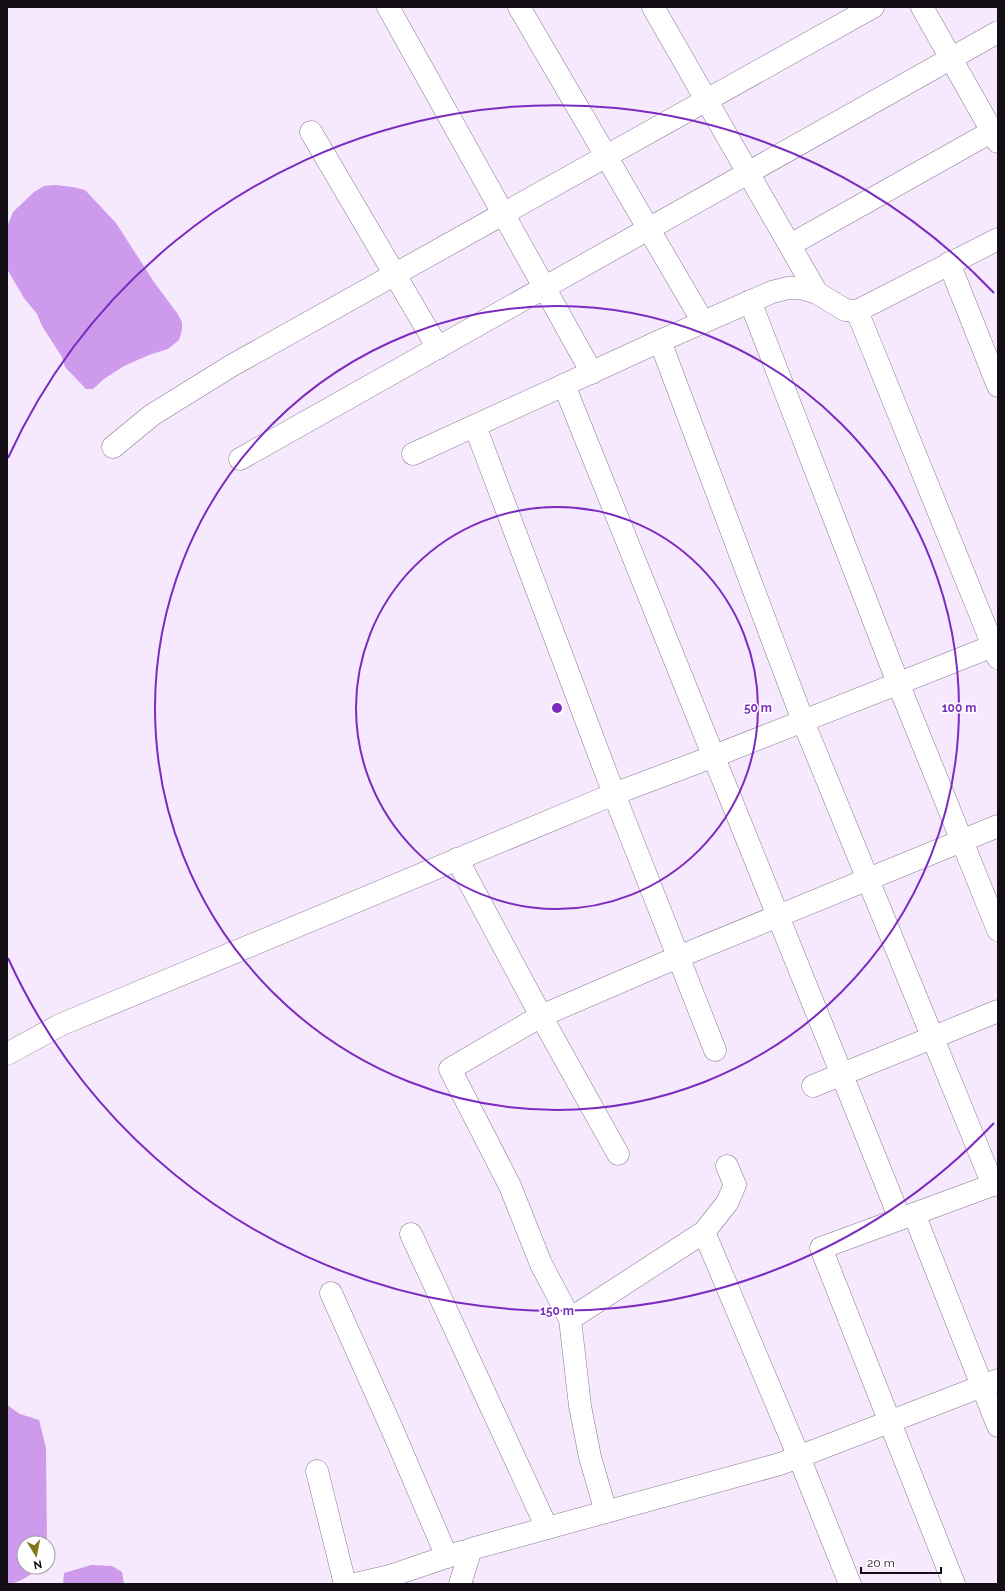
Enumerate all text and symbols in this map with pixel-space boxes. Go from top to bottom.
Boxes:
centre of rings [550,701,564,715]
text: 50 m [744,701,772,715]
text: 100 m [942,701,976,715]
text: 150 m [540,1304,574,1318]
north arrow [16,1535,56,1575]
scale bar [861,1549,941,1575]
text: 20 m [867,1556,895,1570]
text: N [32,1557,43,1571]

